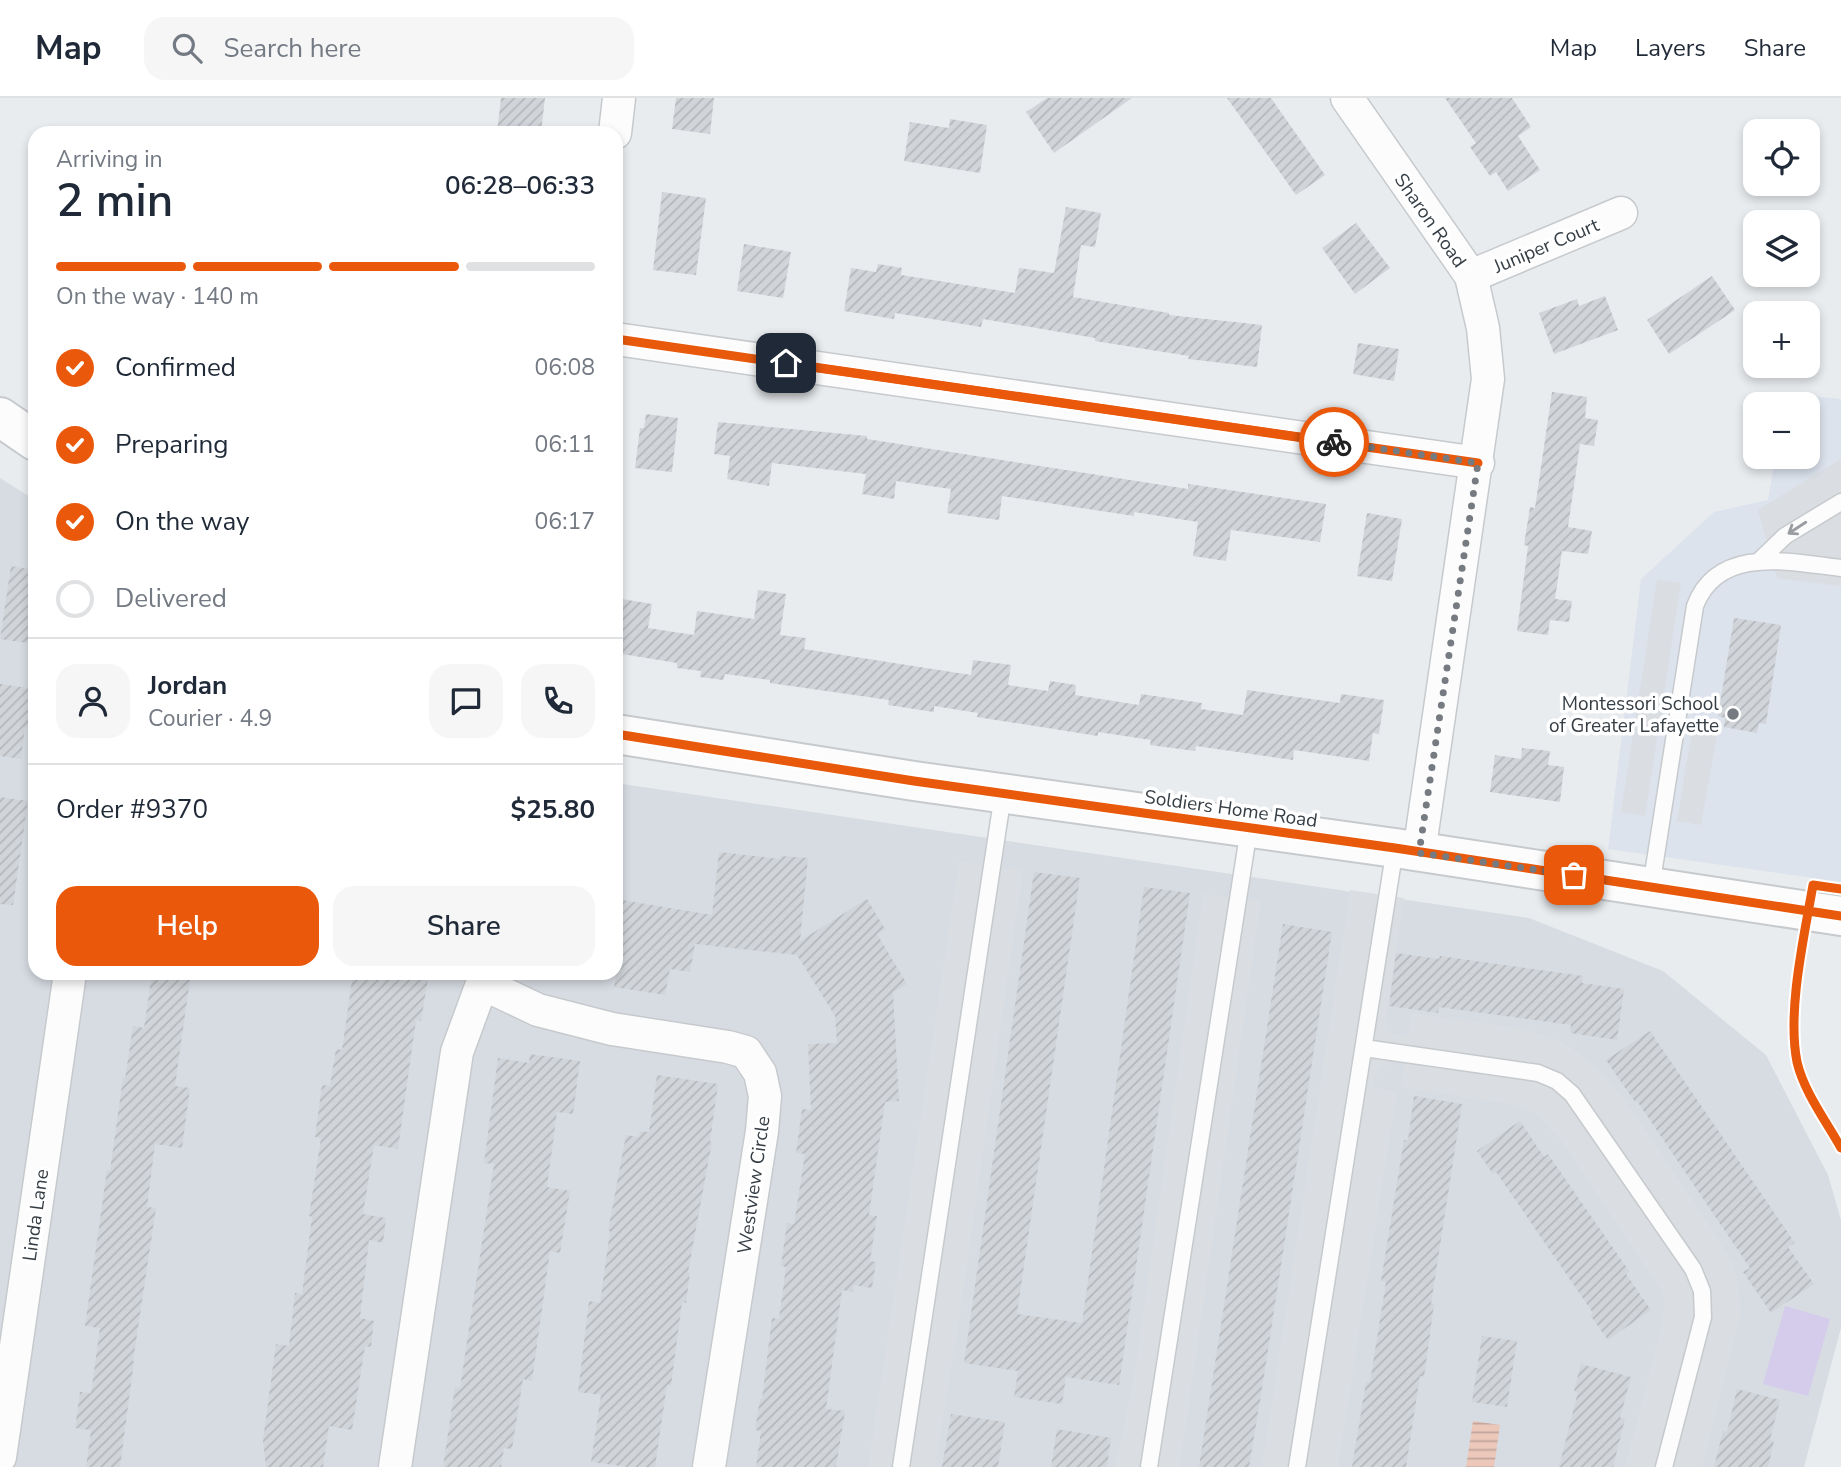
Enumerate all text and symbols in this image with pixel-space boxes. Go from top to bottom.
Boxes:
search box [144,17,634,80]
text: Map [35,26,102,71]
icon: search [168,29,206,67]
text: Search here [224,31,361,66]
text: Map [1550,32,1597,64]
text: Layers [1635,32,1706,64]
text: Share [1744,32,1806,64]
map controls [1743,119,1820,469]
button: locate [1743,119,1820,196]
text: Arriving in [56,144,163,175]
text: 06:28–06:33 [445,168,595,203]
street label: Sharon Road [1388,168,1472,273]
text: 2 min [56,169,173,232]
button: layers [1743,210,1820,287]
street label: Juniper Court [1489,212,1603,280]
text: On the way · 140 m [56,281,259,312]
button: + [1743,301,1820,378]
pin [756,333,816,393]
icon: home [767,344,805,382]
icon: check [56,349,94,387]
text: Confirmed [115,350,236,385]
text: 06:08 [535,352,595,383]
button: − [1743,392,1820,469]
courier [1299,407,1369,477]
icon: bike [1315,423,1353,461]
icon: check [56,426,94,464]
text: Preparing [115,427,228,462]
text: 06:11 [535,429,595,460]
icon: check [56,503,94,541]
text: On the way [115,504,249,539]
text: 06:17 [535,506,595,537]
one-way arrow [1788,522,1808,536]
text: Delivered [115,581,227,616]
button: person [56,664,130,738]
button: chat [429,664,503,738]
button: phone [521,664,595,738]
text: Jordan [148,668,227,703]
place label: Montessori School of Greater Lafayette [1549,691,1719,739]
text: Courier · 4.9 [148,703,272,734]
marker: Montessori School of Greater Lafayette [1725,706,1741,722]
street label: Soldiers Home Road [1143,784,1319,834]
text: Order #9370 [56,792,208,827]
text: $25.80 [511,792,595,827]
pin [1544,845,1604,905]
icon: bag [1555,856,1593,894]
button: Help [56,886,319,966]
button: Share [333,886,595,966]
street label: Westview Circle [731,1114,777,1256]
street label: Linda Lane [17,1167,55,1263]

